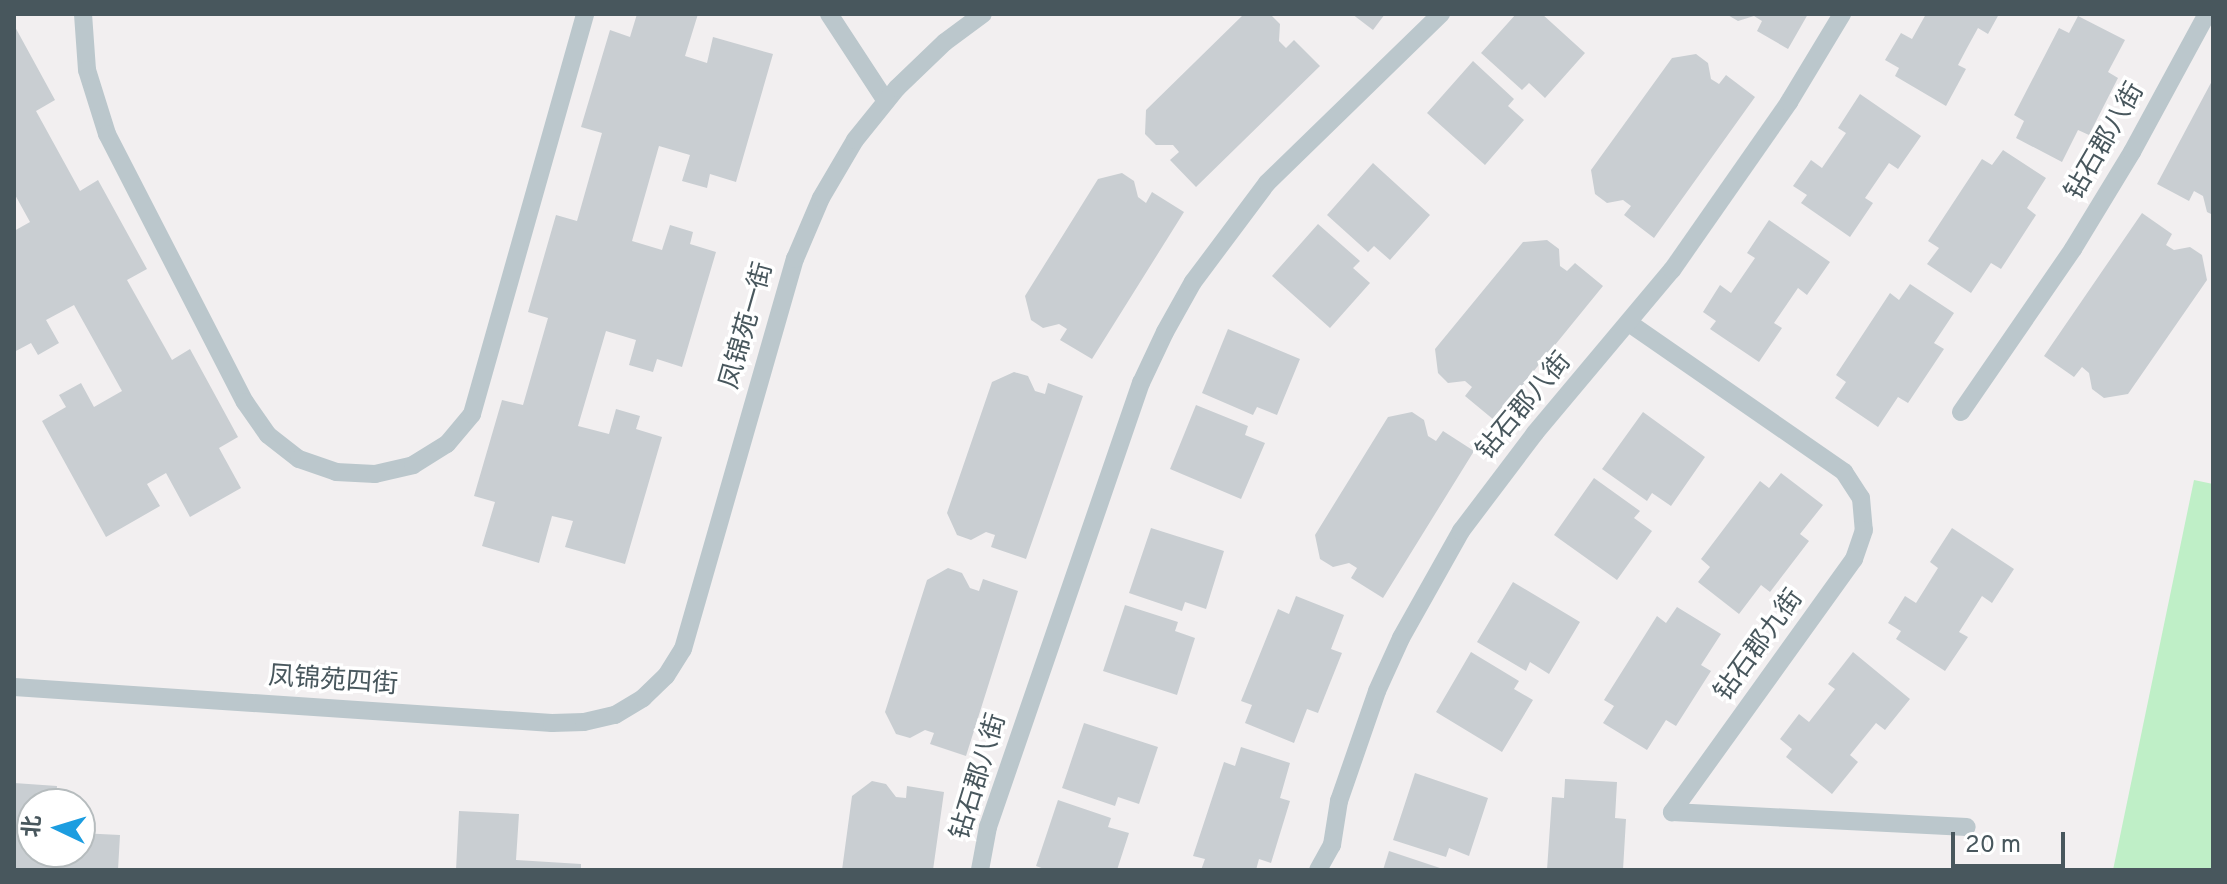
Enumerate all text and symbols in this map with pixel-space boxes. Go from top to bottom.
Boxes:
street label: 钻石郡八街 [2060,78,2152,206]
street label: 凤锦苑一街 [715,259,781,393]
street label: 钻石郡八街 [1471,347,1579,467]
street label: 钻石郡九街 [1709,584,1811,708]
street label: 凤锦苑四街 [267,662,399,702]
street label: 钻石郡八街 [946,710,1014,844]
north arrow [16,788,96,868]
text: 北 [19,815,48,838]
scale bar [1955,816,2069,866]
text: 20 m [1965,831,2021,861]

